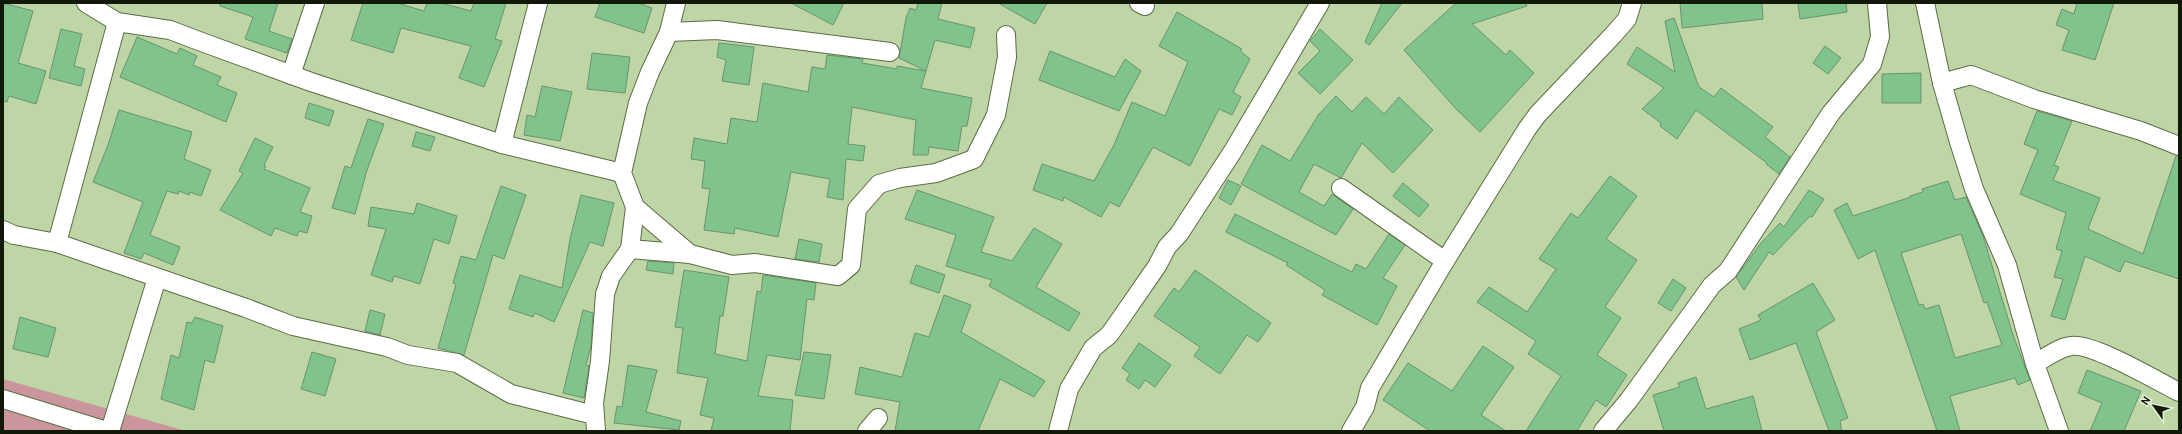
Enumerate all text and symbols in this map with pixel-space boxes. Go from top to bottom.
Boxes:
north arrow [2134,386,2174,426]
text: N [2138,393,2154,408]

